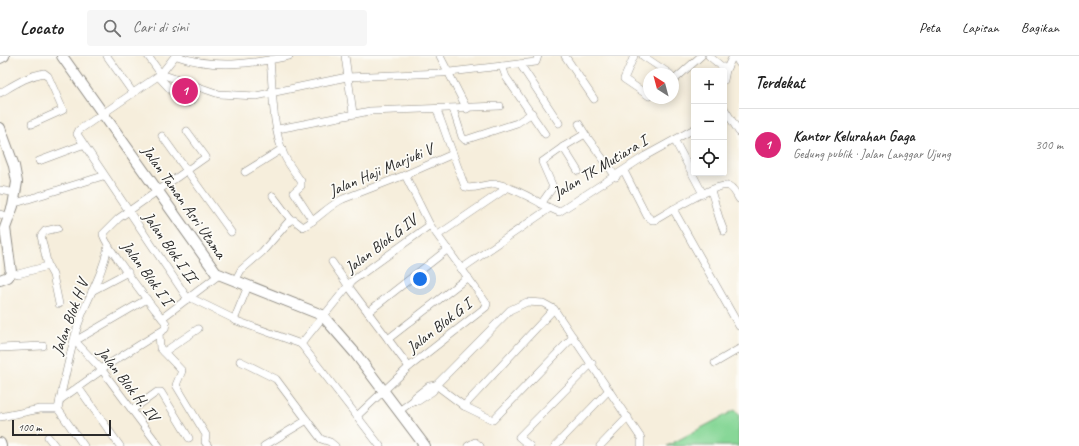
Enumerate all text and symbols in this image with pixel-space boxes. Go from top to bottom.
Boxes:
search box [87,10,367,46]
text: Locato [20,16,63,40]
icon: search [101,17,123,39]
text: Cari di sini [133,18,188,37]
text: Peta [919,19,940,36]
text: Lapisan [962,19,999,36]
text: Bagikan [1021,19,1059,36]
north arrow [643,68,679,104]
map controls [691,68,727,176]
button: + [691,68,727,104]
text: Terdekat [755,72,805,93]
pin: 1 [172,76,198,106]
button: − [691,104,727,140]
text: Kantor Kelurahan Gaga [793,127,915,146]
street label: Jalan TK Mutiara I [548,129,654,203]
text: 1 [765,137,771,153]
text: 300 m [1035,137,1063,153]
street label: Jalan Haji Marjuki V [325,138,439,201]
button: locate [691,140,727,176]
street label: Jalan Taman Asri Utama [137,141,231,263]
text: Gedung publik · Jalan Langgar Ujung [793,146,951,162]
street label: Jalan Blok I II [139,208,201,286]
street label: Jalan Blok G IV [340,209,423,278]
street label: Jalan Blok I I [117,237,177,309]
your location [410,269,430,289]
street label: Jalan Blok H V [47,274,94,358]
street label: Jalan Blok G I [402,292,478,358]
street label: Jalan Blok H. IV [92,342,165,428]
scale bar [12,418,111,437]
text: 100 m [18,420,42,434]

